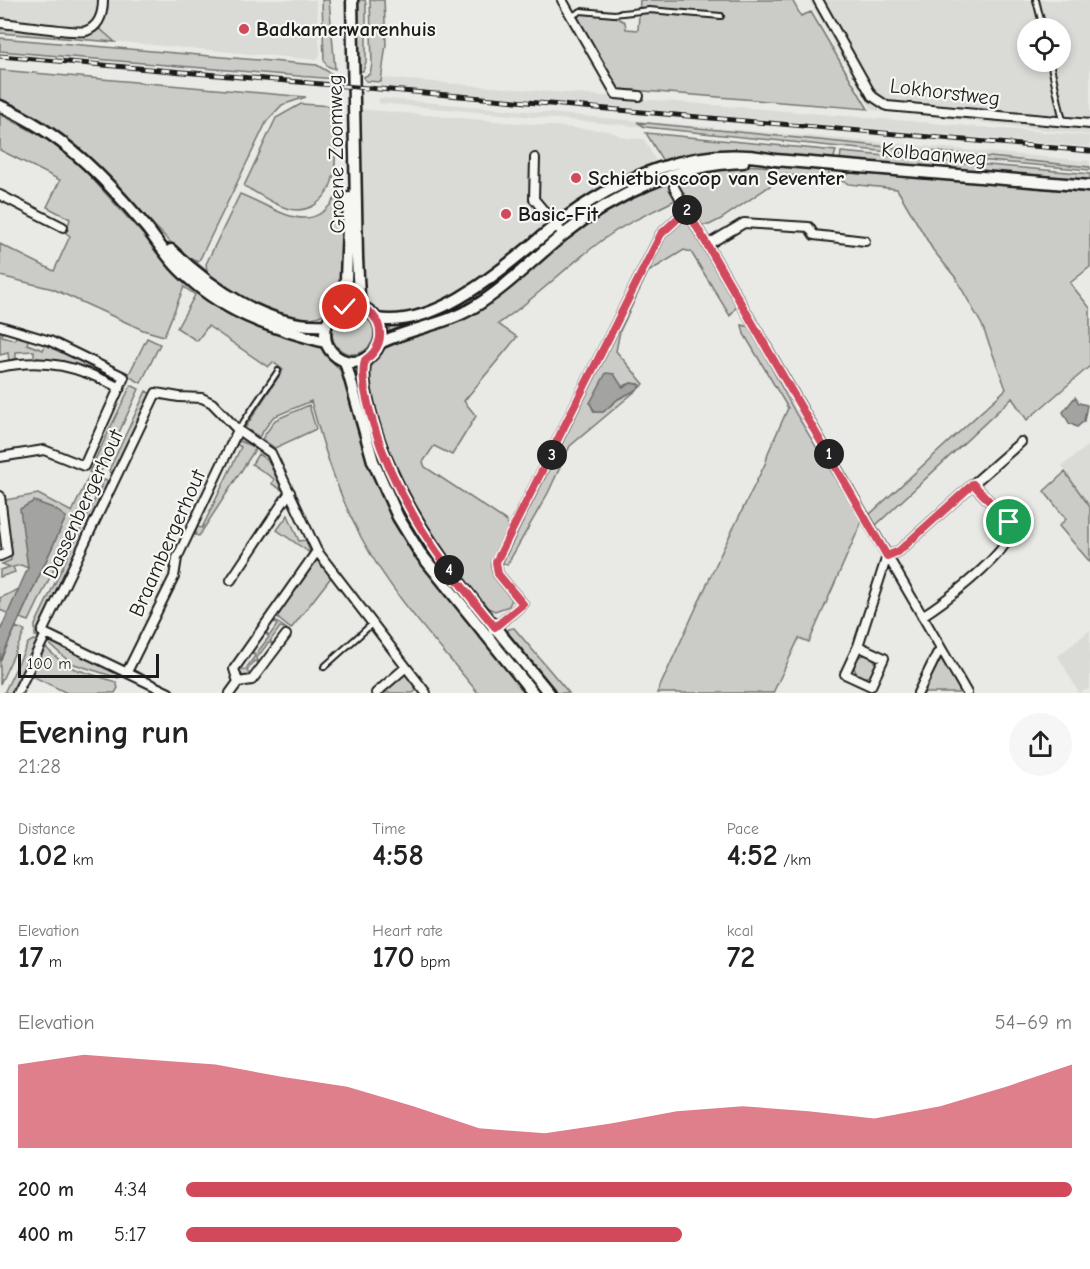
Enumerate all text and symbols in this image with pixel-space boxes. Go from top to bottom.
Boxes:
place label: Badkamerwarenhuis [256,17,436,41]
map controls [1017,18,1071,72]
button: locate [1017,18,1071,72]
marker: Badkamerwarenhuis [237,22,251,36]
street label: Lokhorstweg [889,73,1001,111]
street label: Groene Zoomweg [323,74,349,234]
street label: Kolbaanweg [880,137,988,171]
place label: Schietbioscoop van Seventer [588,166,845,190]
marker: Schietbioscoop van Seventer [569,171,583,185]
pin: 2 [672,195,702,225]
text: 2 [683,201,691,219]
place label: Basic-Fit [518,202,599,226]
marker: Basic-Fit [499,207,513,221]
pin [319,281,370,332]
icon: check [328,290,361,323]
street label: Dassenbergerhout [38,425,129,583]
pin: 1 [814,439,844,469]
pin: 3 [537,440,567,470]
text: 1 [826,445,832,463]
text: 3 [548,446,556,464]
street label: Braambergerhout [124,465,211,620]
pin [983,496,1034,547]
icon: arrive [992,505,1025,538]
pin: 4 [434,555,464,585]
text: 4 [445,561,453,579]
scale bar [18,651,159,678]
text: 100 m [27,655,71,673]
text: Evening run [18,713,189,751]
button: share [1009,713,1072,776]
text: 21:28 [18,755,61,778]
text: Distance [18,820,75,838]
text: Time [372,820,406,838]
text: Pace [727,820,759,838]
text: 1.02 [18,838,67,873]
text: 4:58 [372,838,424,873]
text: 4:52 [727,838,778,873]
text: km [67,851,94,869]
text: /km [778,851,811,869]
text: Elevation [18,922,79,940]
text: Heart rate [372,922,443,940]
text: kcal [727,922,754,940]
text: 17 [18,940,43,975]
text: 170 [372,940,415,975]
text: 72 [727,940,755,975]
text: m [43,953,62,971]
text: bpm [415,953,450,971]
text: Elevation [18,1011,95,1034]
text: 54–69 m [995,1011,1072,1034]
text: 200 m [18,1178,74,1201]
text: 4:34 [114,1178,147,1201]
text: 400 m [18,1223,73,1246]
text: 5:17 [114,1223,146,1246]

